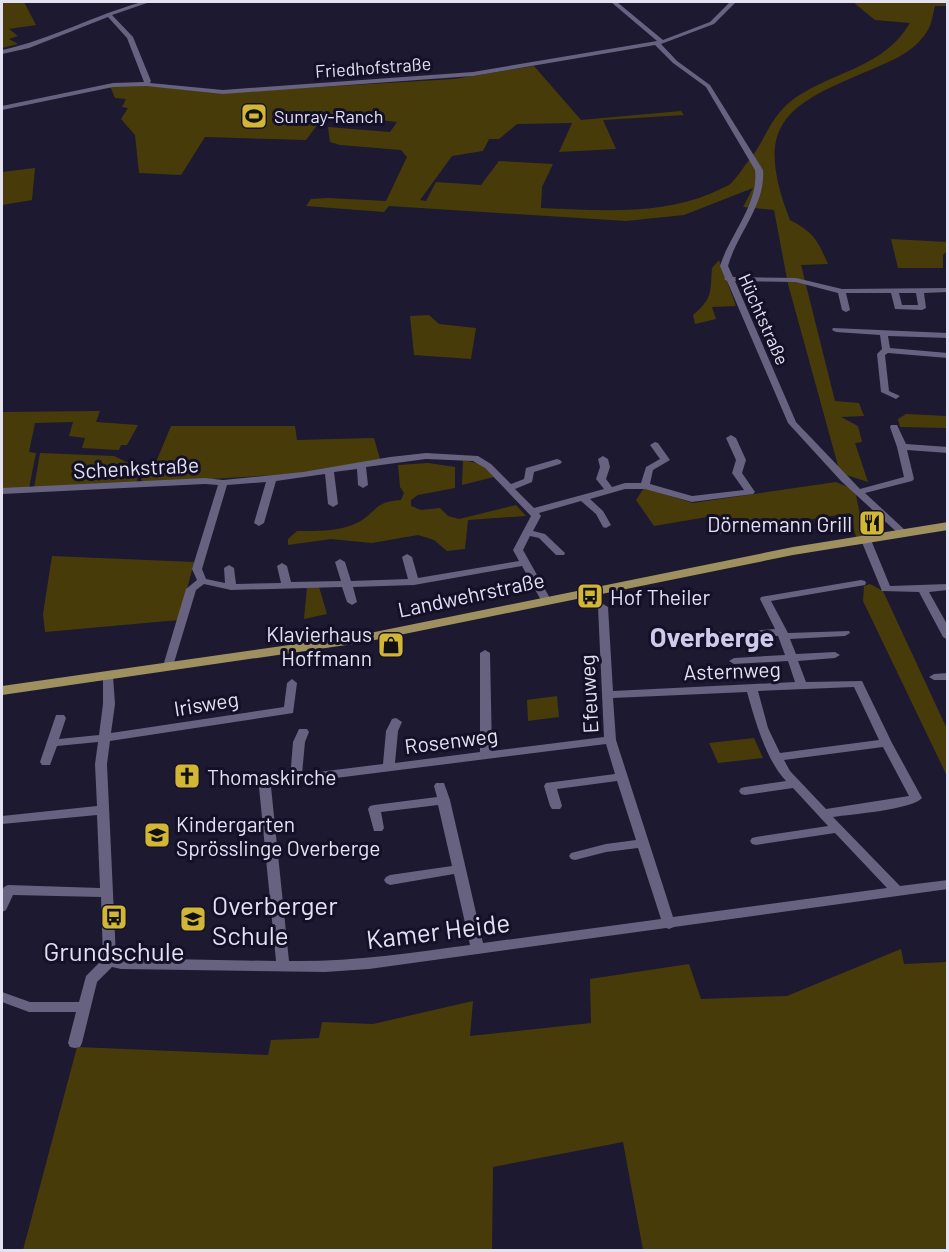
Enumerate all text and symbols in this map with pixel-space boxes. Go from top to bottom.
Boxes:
street label: Friedhofstraße [314,52,432,82]
sports icon: Sunray-Ranch [239,101,269,131]
place label: Sunray-Ranch [274,105,383,127]
street label: Hüchtstraße [734,270,794,368]
street label: Schenkstraße [72,451,200,483]
restaurant icon: Dörnemann Grill [857,508,887,538]
place label: Dörnemann Grill [707,511,852,536]
street label: Landwehrstraße [395,566,547,622]
bus stop icon: Hof Theiler [575,581,605,611]
place label: Hof Theiler [610,584,710,609]
district label: Overberge [650,620,774,652]
place label: Klavierhaus Hoffmann [266,621,372,670]
shop icon: Klavierhaus Hoffmann [376,630,406,660]
street label: Efeuweg [573,654,603,734]
street label: Asternweg [683,656,781,684]
street label: Irisweg [172,686,240,720]
street label: Rosenweg [403,722,499,758]
church icon: Thomaskirche [172,761,202,791]
place label: Thomaskirche [207,764,336,789]
place label: Kindergarten Sprösslinge Overberge [176,811,381,860]
school or university icon: Kindergarten Sprösslinge Overberge [142,820,172,850]
place label: Overberger Schule [212,889,338,950]
bus stop icon: Grundschule [99,902,129,932]
school or university icon: Overberger Schule [178,904,208,934]
street label: Kamer Heide [364,906,512,954]
place label: Grundschule [43,935,185,966]

